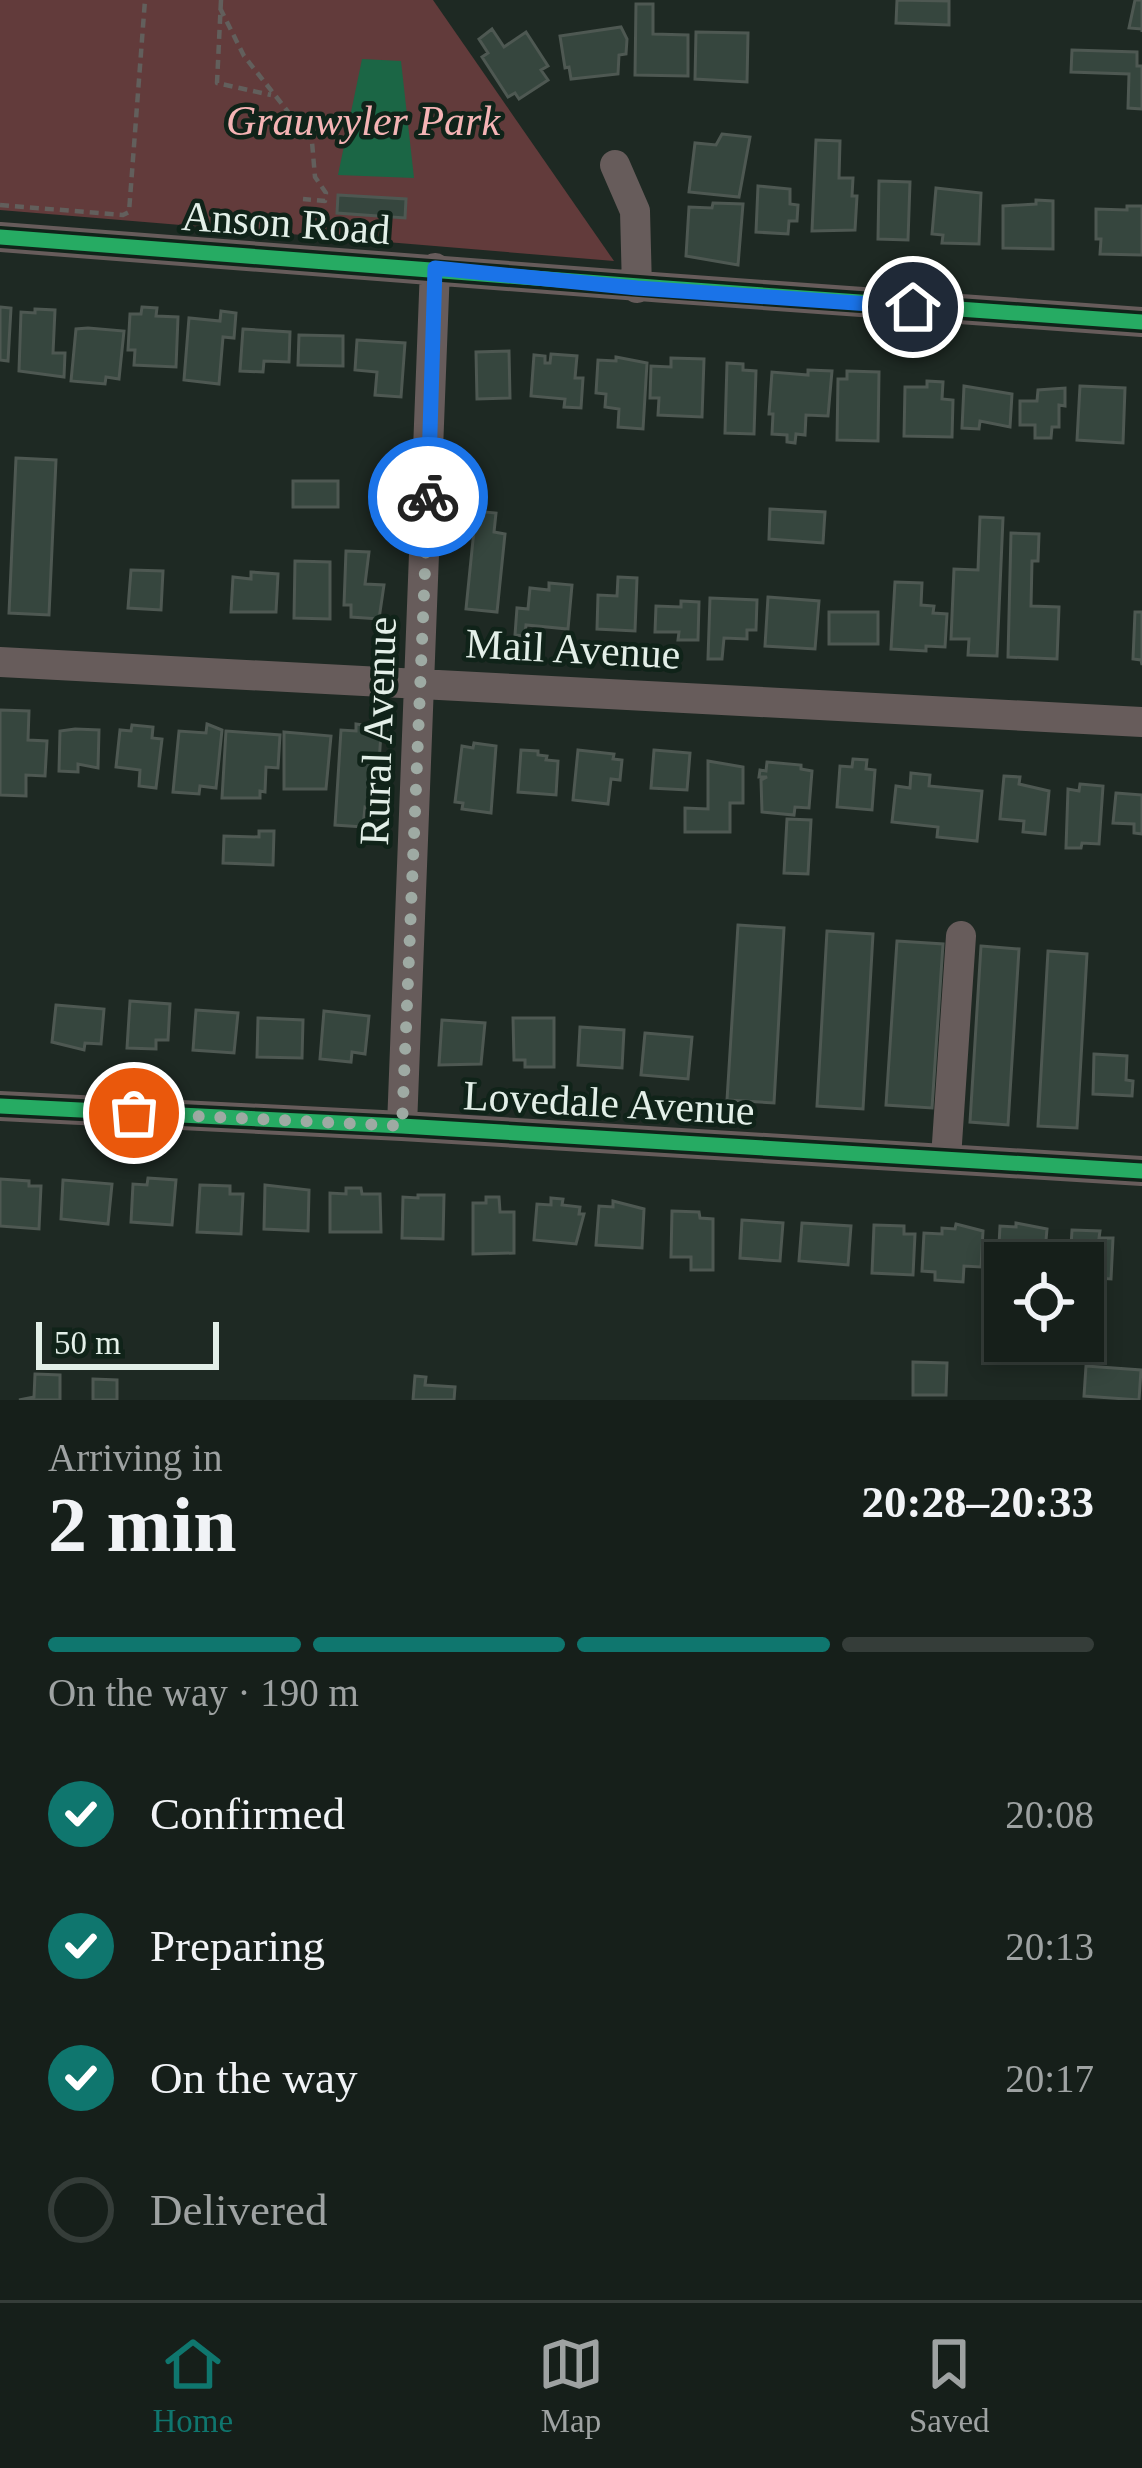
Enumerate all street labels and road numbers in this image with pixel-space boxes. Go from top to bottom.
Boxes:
street label: Anson Road [180,193,392,253]
street label: Rural Avenue [351,616,405,846]
street label: Mail Avenue [464,620,682,678]
street label: Lovedale Avenue [462,1072,756,1134]

